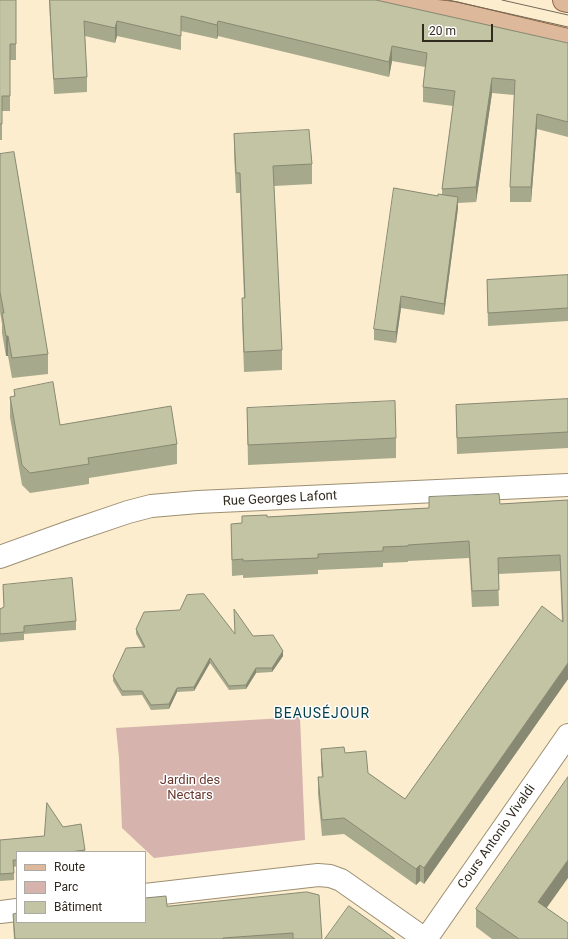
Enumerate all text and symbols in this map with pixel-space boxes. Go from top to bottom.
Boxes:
scale bar [424,16,495,42]
text: 20 m [429,24,456,38]
street label: Rue Georges Lafont [223,488,337,510]
district label: BEAUSÉJOUR [274,706,370,722]
park label: Jardin des Nectars [160,773,220,804]
street label: Cours Antonio Vivaldi [455,782,539,892]
legend [16,851,146,923]
text: Route [54,860,85,874]
text: Parc [54,880,78,894]
text: Bâtiment [54,900,102,914]

